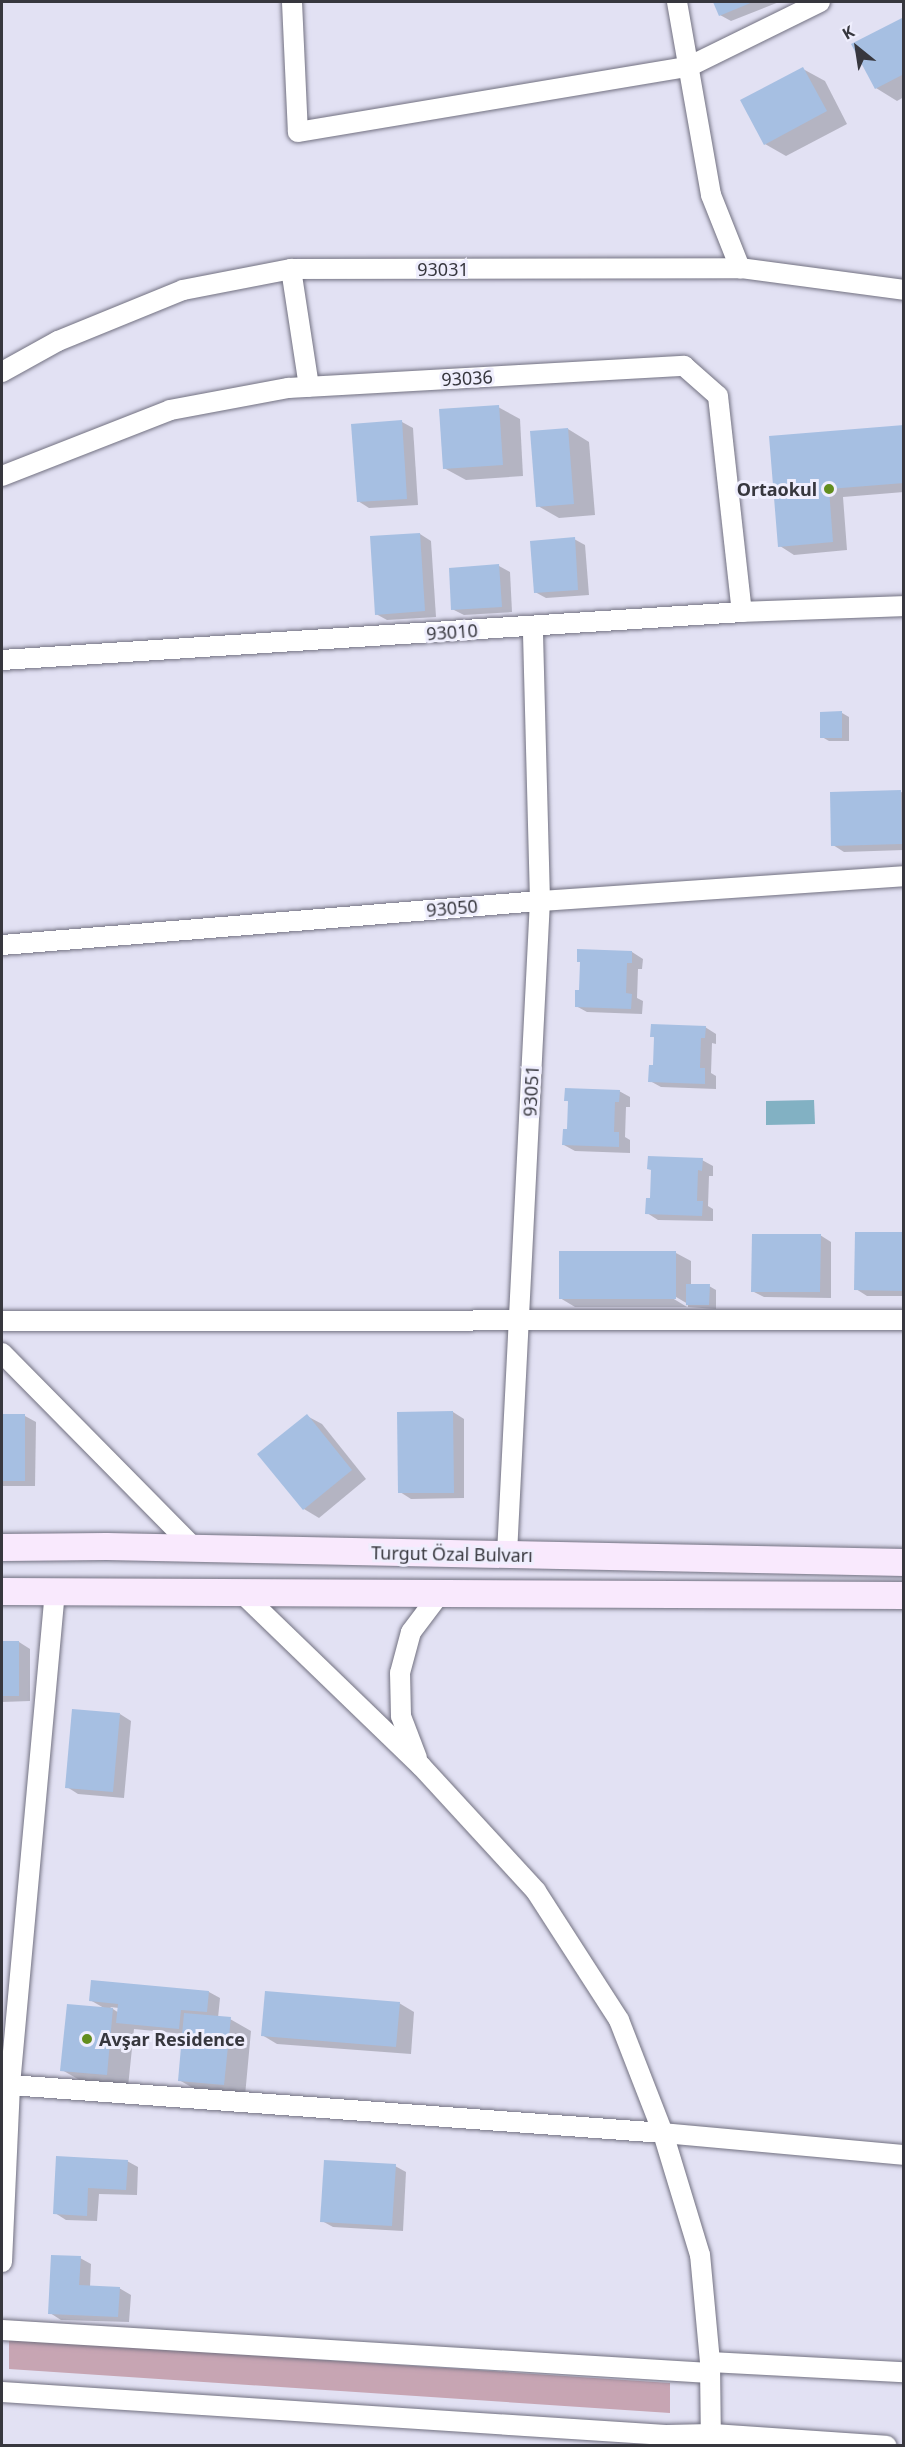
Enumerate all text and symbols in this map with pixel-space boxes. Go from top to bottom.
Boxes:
north arrow [827,18,887,78]
text: K [838,20,858,45]
street label: 93031 [417,258,469,280]
street label: 93036 [441,366,493,390]
place label: Ortaokul [737,478,817,500]
marker: Ortaokul [822,482,836,496]
street label: 93010 [426,619,478,645]
street label: 93050 [425,895,479,921]
street label: 93051 [519,1065,543,1117]
street label: Turgut Özal Bulvarı [371,1542,533,1566]
place label: Avşar Residence [99,2028,245,2050]
marker: Avşar Residence [80,2032,94,2046]

